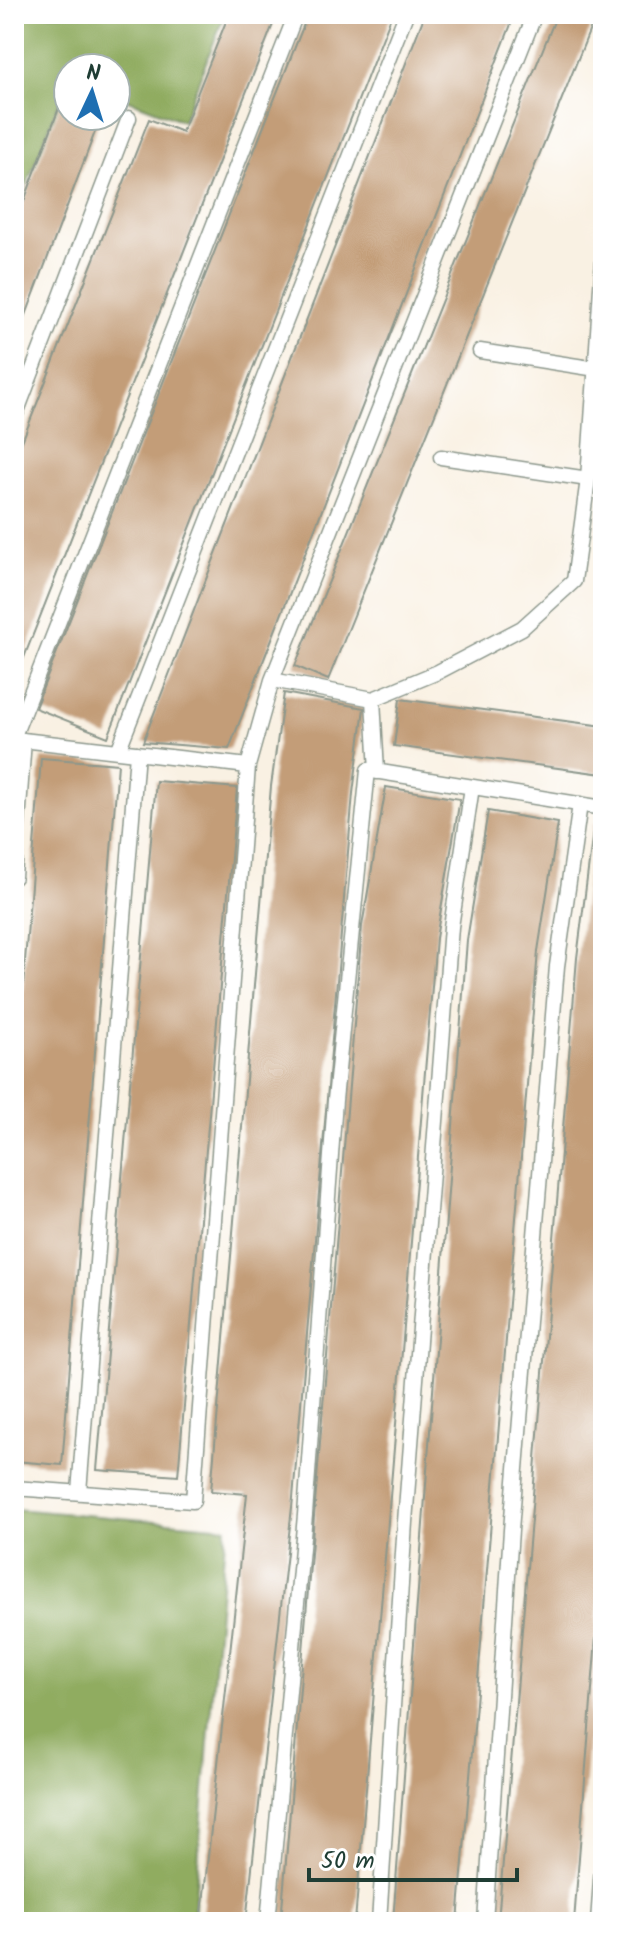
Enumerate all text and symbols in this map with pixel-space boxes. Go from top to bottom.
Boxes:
north arrow [52,52,132,132]
text: N [85,57,101,92]
scale bar [309,1832,517,1882]
text: 50 m [321,1842,375,1881]

